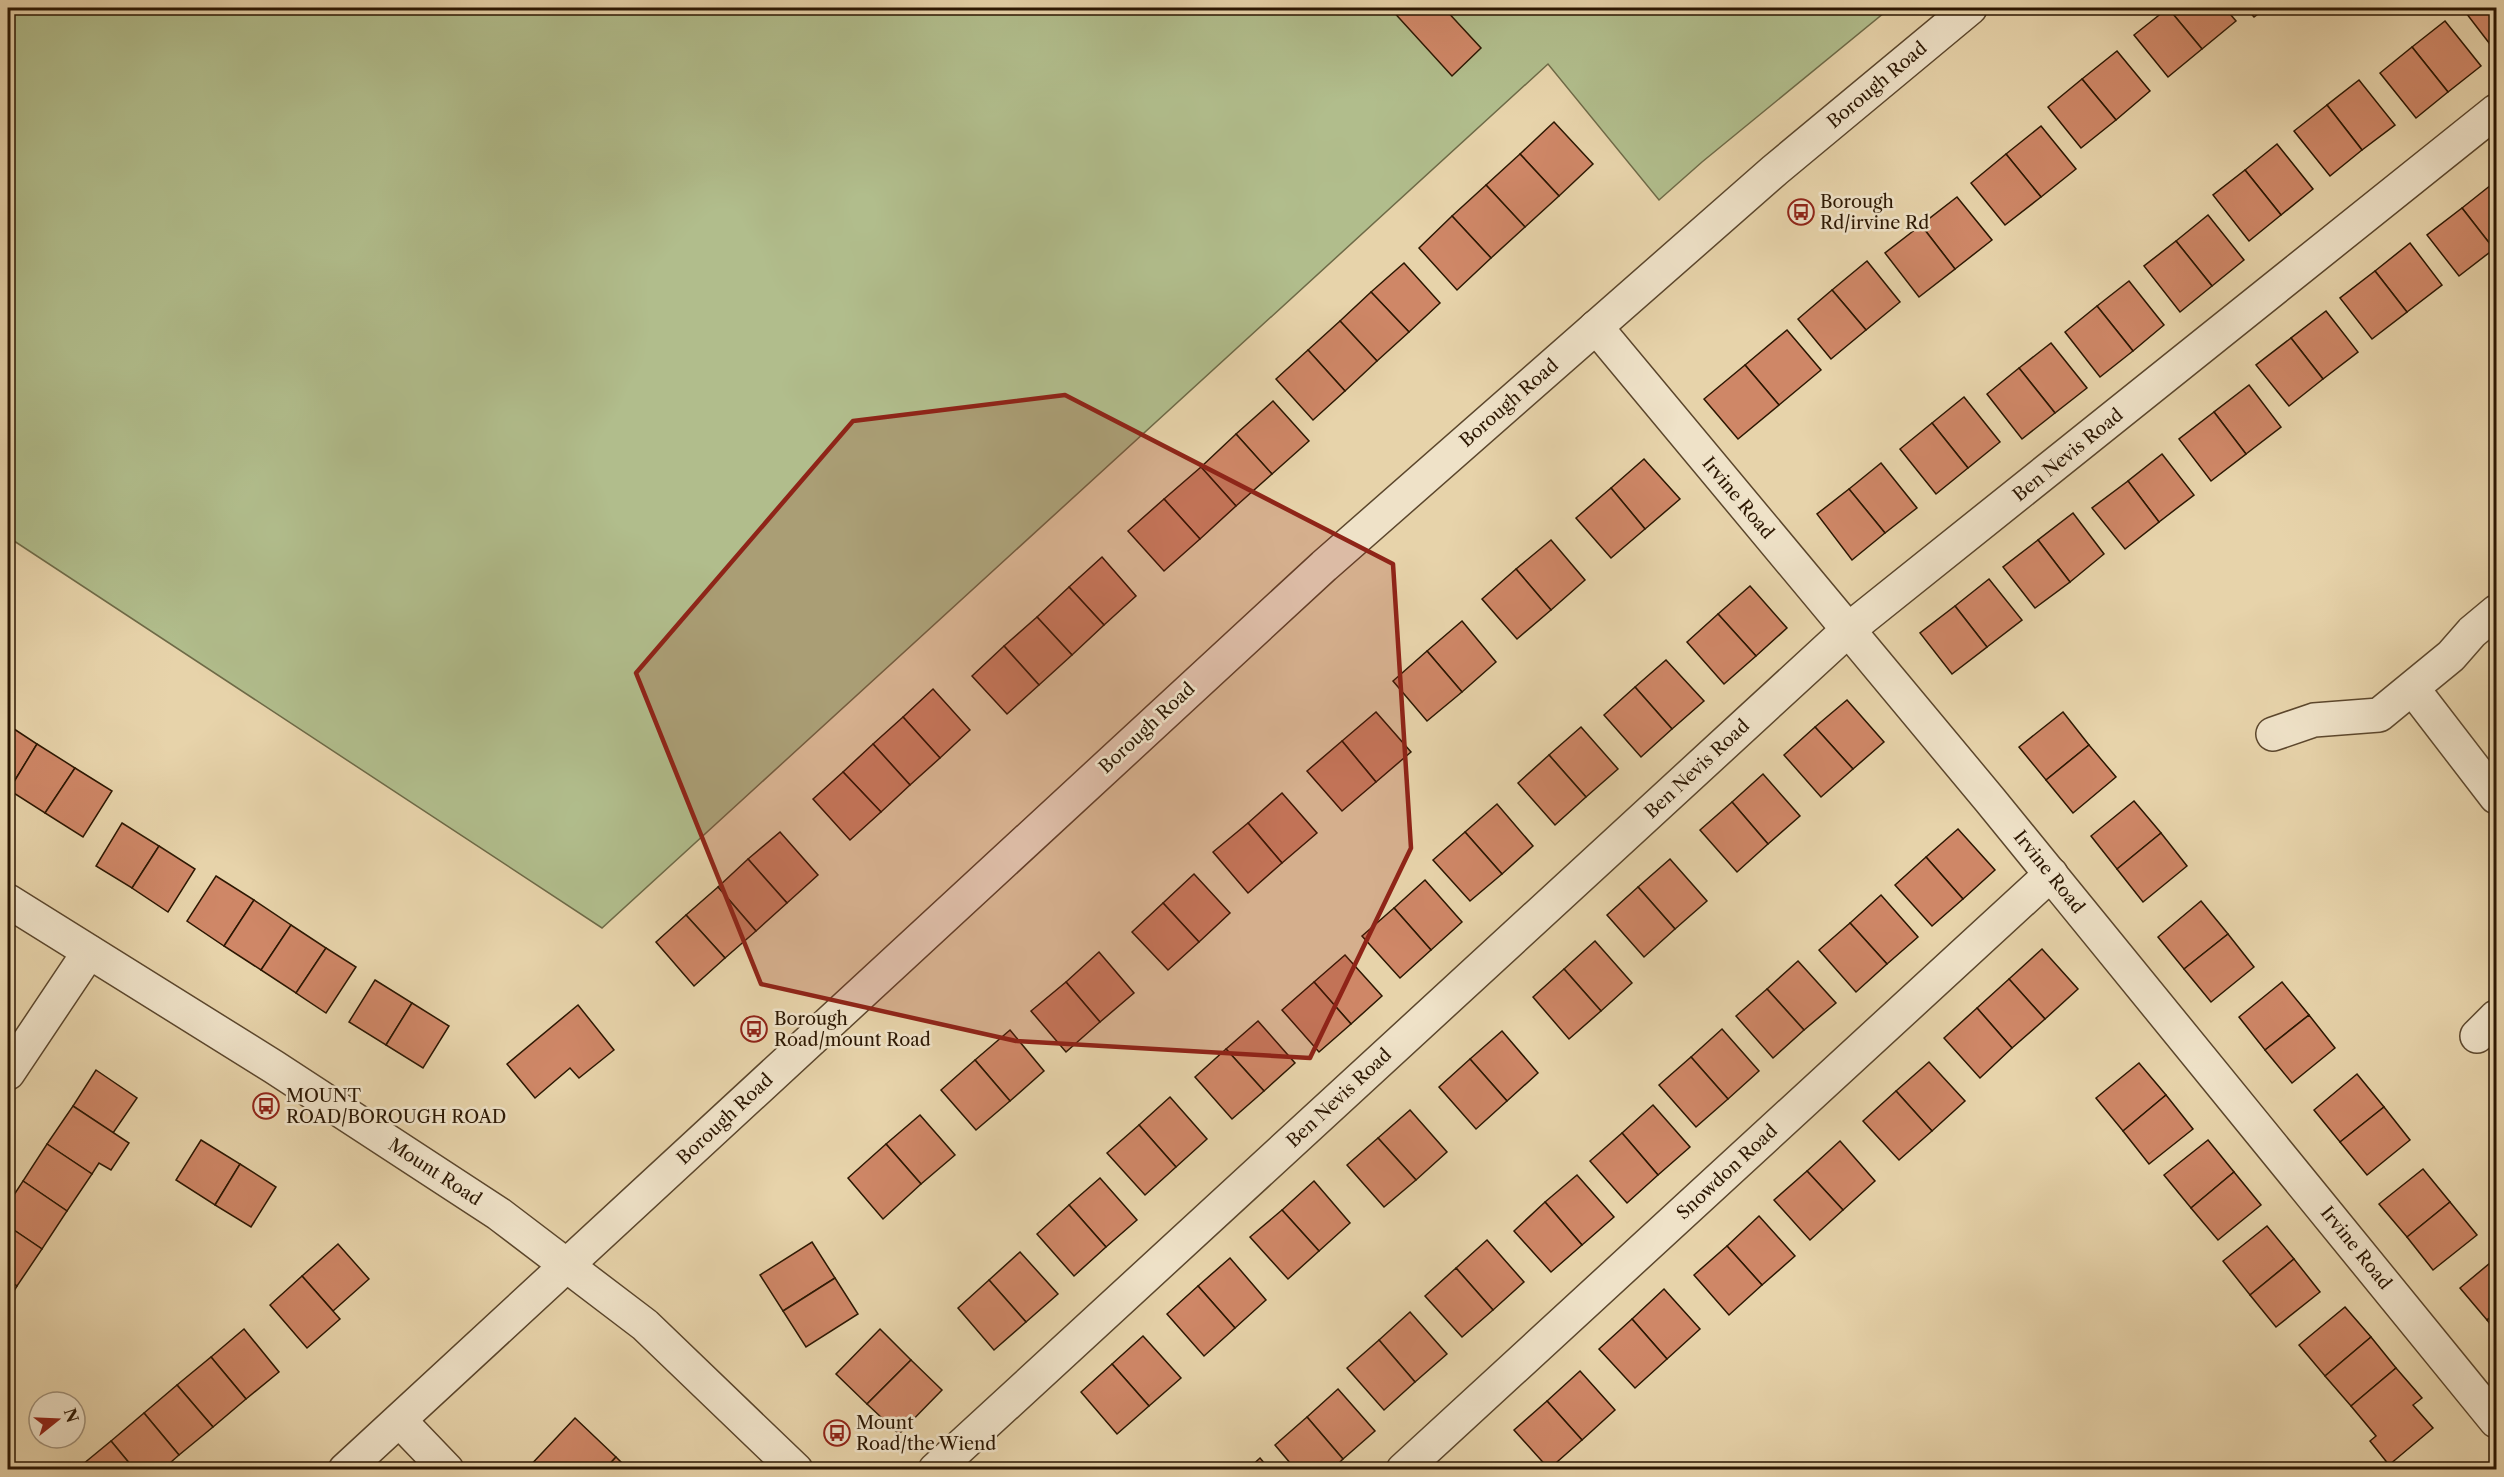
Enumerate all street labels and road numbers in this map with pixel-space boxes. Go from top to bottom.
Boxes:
street label: Borough Road [1823,37,1931,133]
street label: Borough Road [1455,354,1563,452]
street label: Ben Nevis Road [2009,404,2128,506]
street label: Irvine Road [1697,453,1779,543]
street label: Borough Road [1094,678,1200,778]
street label: Ben Nevis Road [1640,715,1754,823]
street label: Irvine Road [2009,826,2089,918]
street label: Ben Nevis Road [1282,1044,1396,1152]
street label: Borough Road [672,1069,778,1169]
street label: Snowdon Road [1672,1120,1782,1224]
street label: Mount Road [384,1134,486,1210]
street label: Irvine Road [2316,1202,2396,1294]

